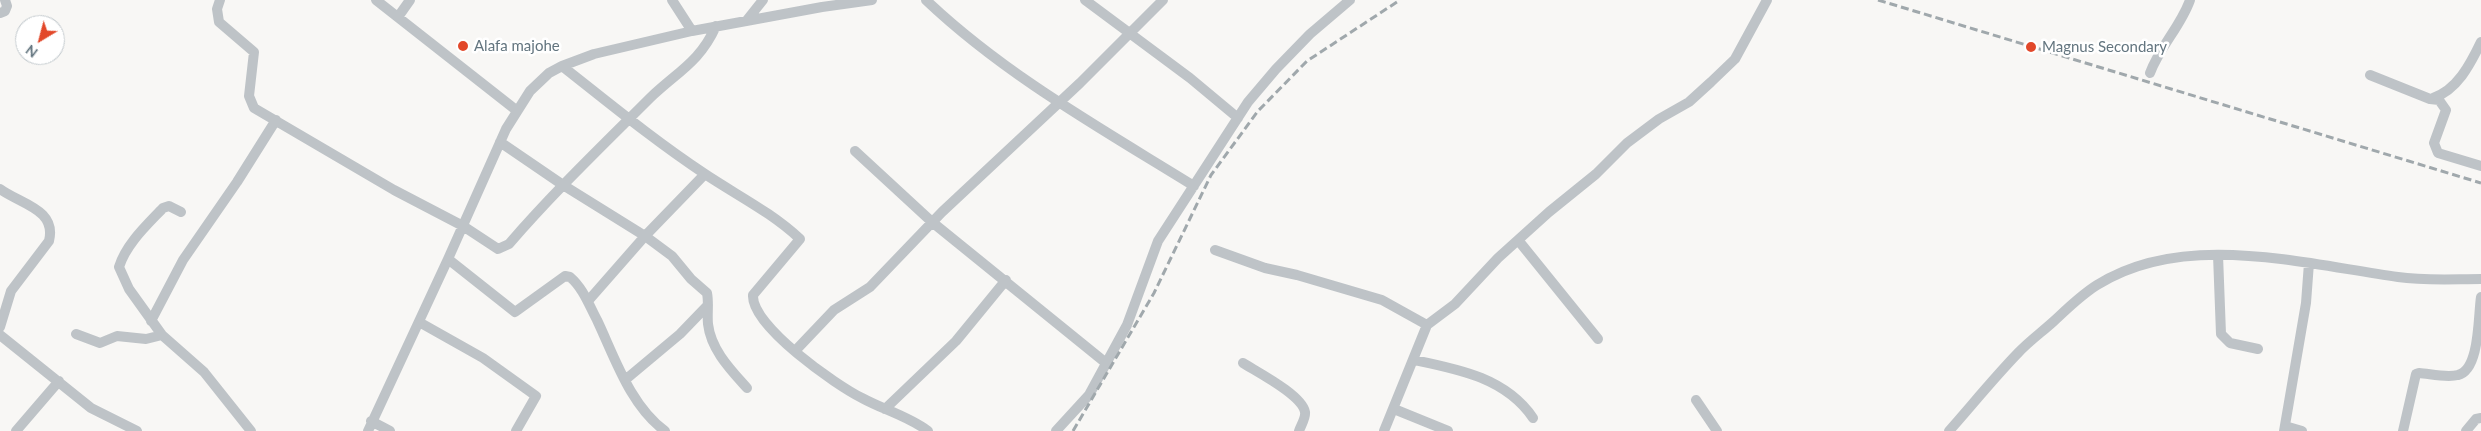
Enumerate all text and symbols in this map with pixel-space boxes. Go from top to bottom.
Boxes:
north arrow [15,15,65,65]
place label: Alafa majohe [474,37,560,55]
place label: Magnus Secondary [2042,38,2167,56]
marker: Alafa majohe [456,39,470,53]
marker: Magnus Secondary [2024,40,2038,54]
text: N [22,42,41,62]

